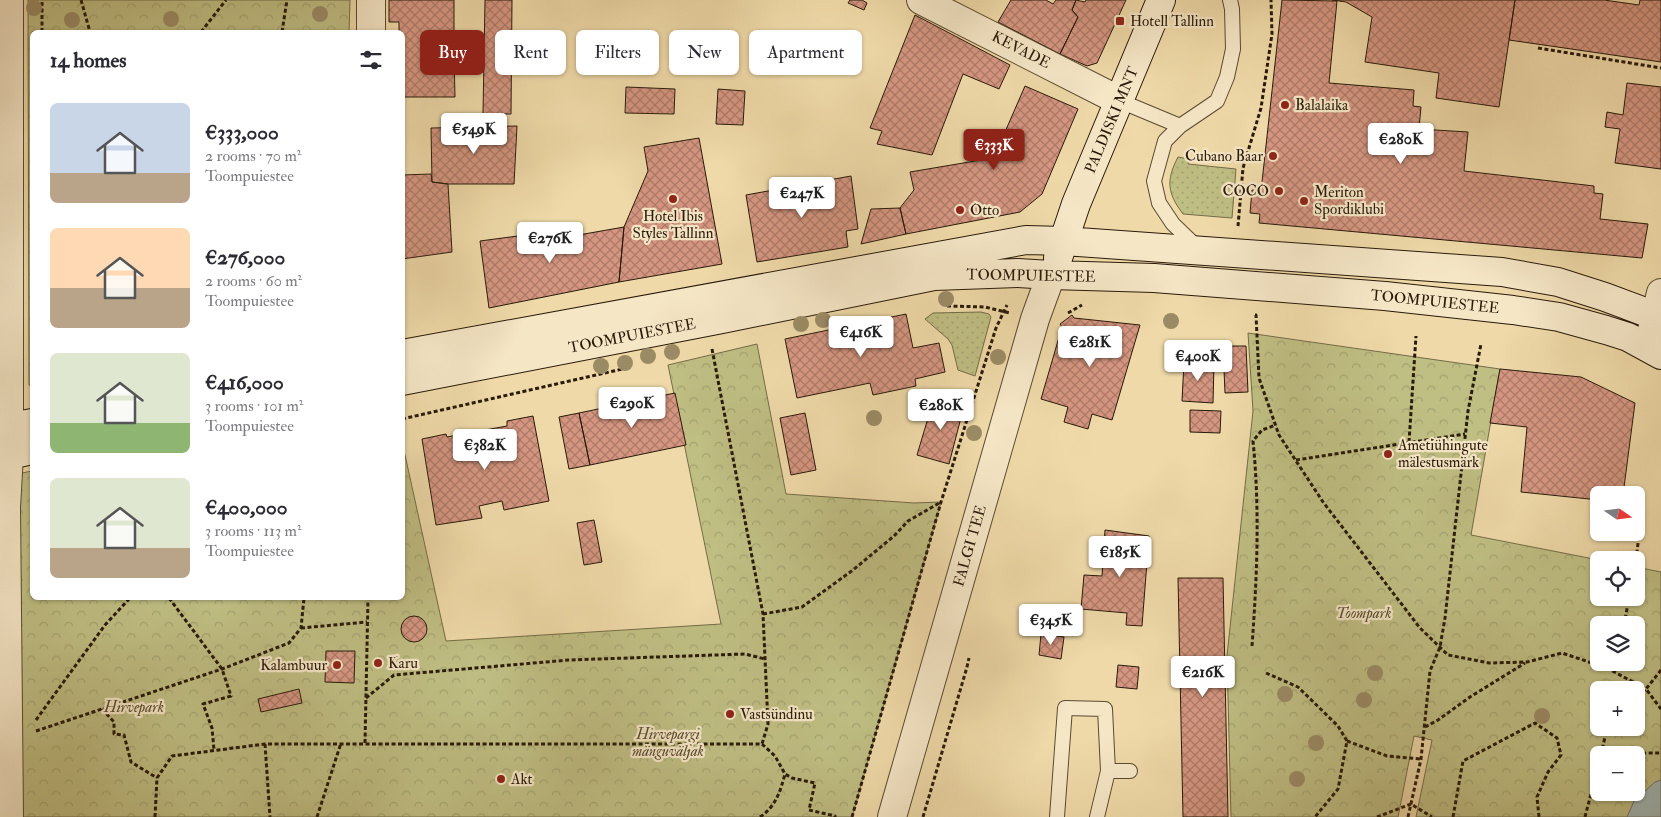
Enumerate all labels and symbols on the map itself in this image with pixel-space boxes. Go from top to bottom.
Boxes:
place label: Hotell Tallinn [1130,12,1214,31]
marker: Hotell Tallinn [1114,15,1126,27]
street label: KEVADE [988,27,1054,73]
street label: PALDISKI MNT [1081,64,1143,176]
place label: Balalaika [1295,96,1349,115]
marker: Balalaika [1279,99,1291,111]
pin: €549K [439,112,509,155]
pin: €280K [1366,122,1436,165]
pin: €333K [959,128,1029,171]
place label: Cubano Baar [1185,147,1263,166]
marker: Cubano Baar [1267,150,1279,162]
pin: €247K [767,176,837,219]
place label: COCO [1223,182,1269,201]
place label: Meriton Spordiklubi [1314,183,1384,220]
marker: COCO [1273,185,1285,197]
marker: Hotel Ibis Styles Tallinn [667,193,679,205]
marker: Meriton Spordiklubi [1298,195,1310,207]
place label: Otto [970,201,999,220]
marker: Otto [954,204,966,216]
place label: Hotel Ibis Styles Tallinn [633,207,714,243]
pin: €276K [515,222,585,264]
street label: TOOMPUIESTEE [966,265,1096,287]
street label: TOOMPUIESTEE [1370,286,1500,318]
street label: TOOMPUIESTEE [567,314,697,358]
pin: €416K [826,316,896,358]
pin: €281K [1055,326,1125,368]
pin: €400K [1163,340,1233,382]
pin: €290K [597,386,667,429]
pin: €280K [906,388,976,431]
pin: €382K [450,428,520,471]
place label: Ametiühingute mälestusmärk [1397,436,1488,472]
marker: Ametiühingute mälestusmärk [1382,448,1394,460]
north arrow [1590,486,1645,541]
street label: FALGI TEE [949,503,991,589]
pin: €185K [1085,536,1155,578]
pin: €345K [1016,604,1086,646]
park label: Toompark [1337,604,1391,623]
place label: Karu [388,654,418,673]
place label: Kalambuur [260,656,327,675]
pin: €216K [1168,656,1238,698]
marker: Karu [372,657,384,669]
marker: Kalambuur [331,659,343,671]
park label: Hirvepark [103,698,164,717]
place label: Vastsündinu [740,705,813,724]
marker: Vastsündinu [724,708,736,720]
park label: Hirvepargi mänguväljak [632,725,704,761]
place label: Akt [510,770,533,789]
marker: Akt [495,773,507,785]

